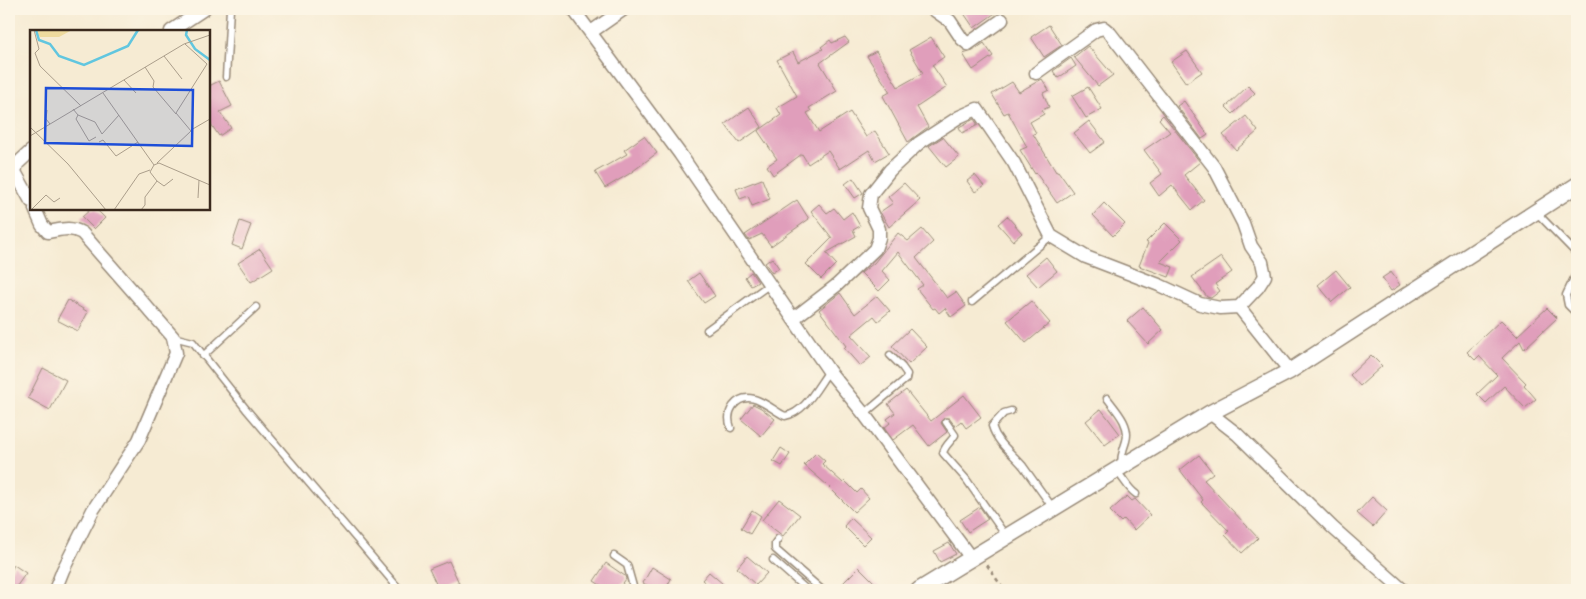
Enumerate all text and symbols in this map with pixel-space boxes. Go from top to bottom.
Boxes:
inset map [30,30,210,210]

